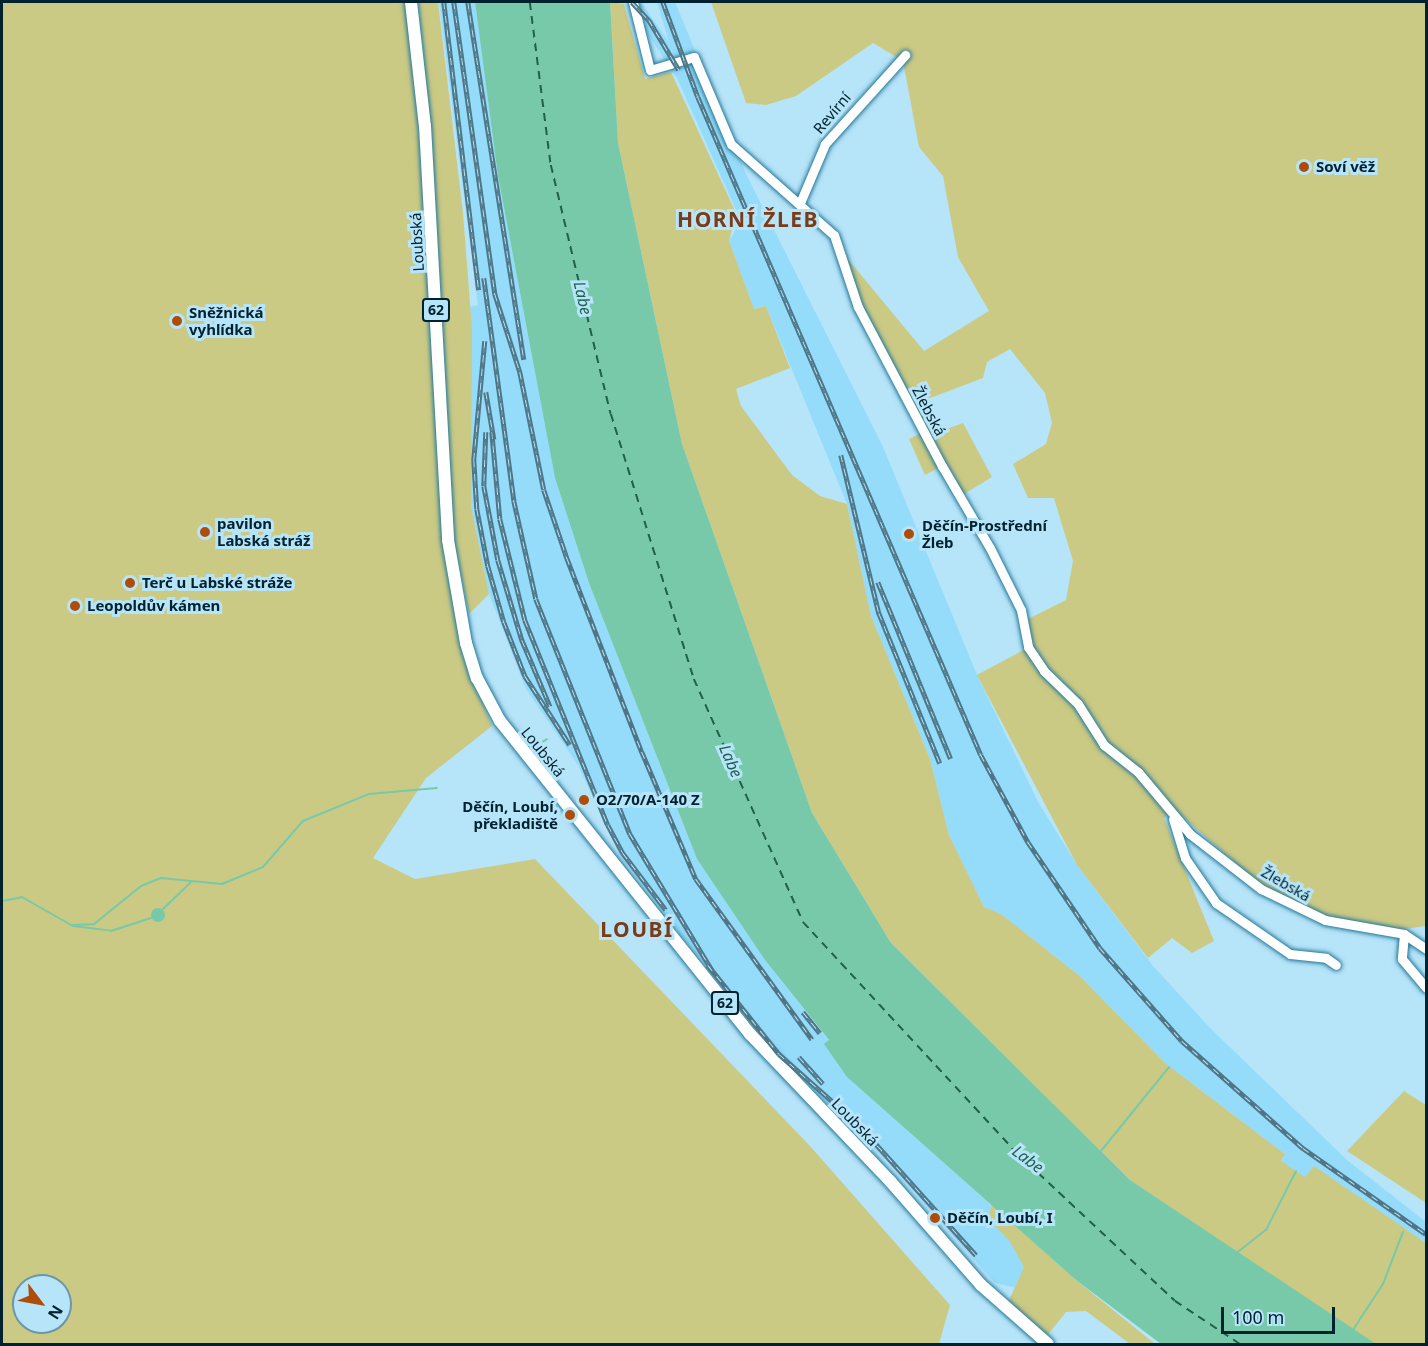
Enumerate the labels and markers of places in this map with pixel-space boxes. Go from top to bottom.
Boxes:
place label: Soví věž [1316,158,1375,176]
marker: Soví věž [1297,160,1311,174]
place label: Sněžnická vyhlídka [189,303,263,338]
marker: Sněžnická vyhlídka [170,314,184,328]
place label: pavilon Labská stráž [217,514,310,549]
place label: Děčín-Prostřední Žleb [922,516,1047,551]
marker: pavilon Labská stráž [198,525,212,539]
marker: Děčín-Prostřední Žleb [900,525,918,543]
place label: Terč u Labské stráže [142,574,293,592]
marker: Terč u Labské stráže [123,576,137,590]
place label: Leopoldův kámen [87,597,220,615]
marker: Leopoldův kámen [68,599,82,613]
place label: O2/70/A-140 Z [596,791,700,809]
marker: O2/70/A-140 Z [577,793,591,807]
place label: Děčín, Loubí, překladiště [462,797,558,832]
marker: Děčín, Loubí, překladiště [563,808,577,822]
place label: Děčín, Loubí, I [947,1209,1053,1227]
marker: Děčín, Loubí, I [928,1211,942,1225]

